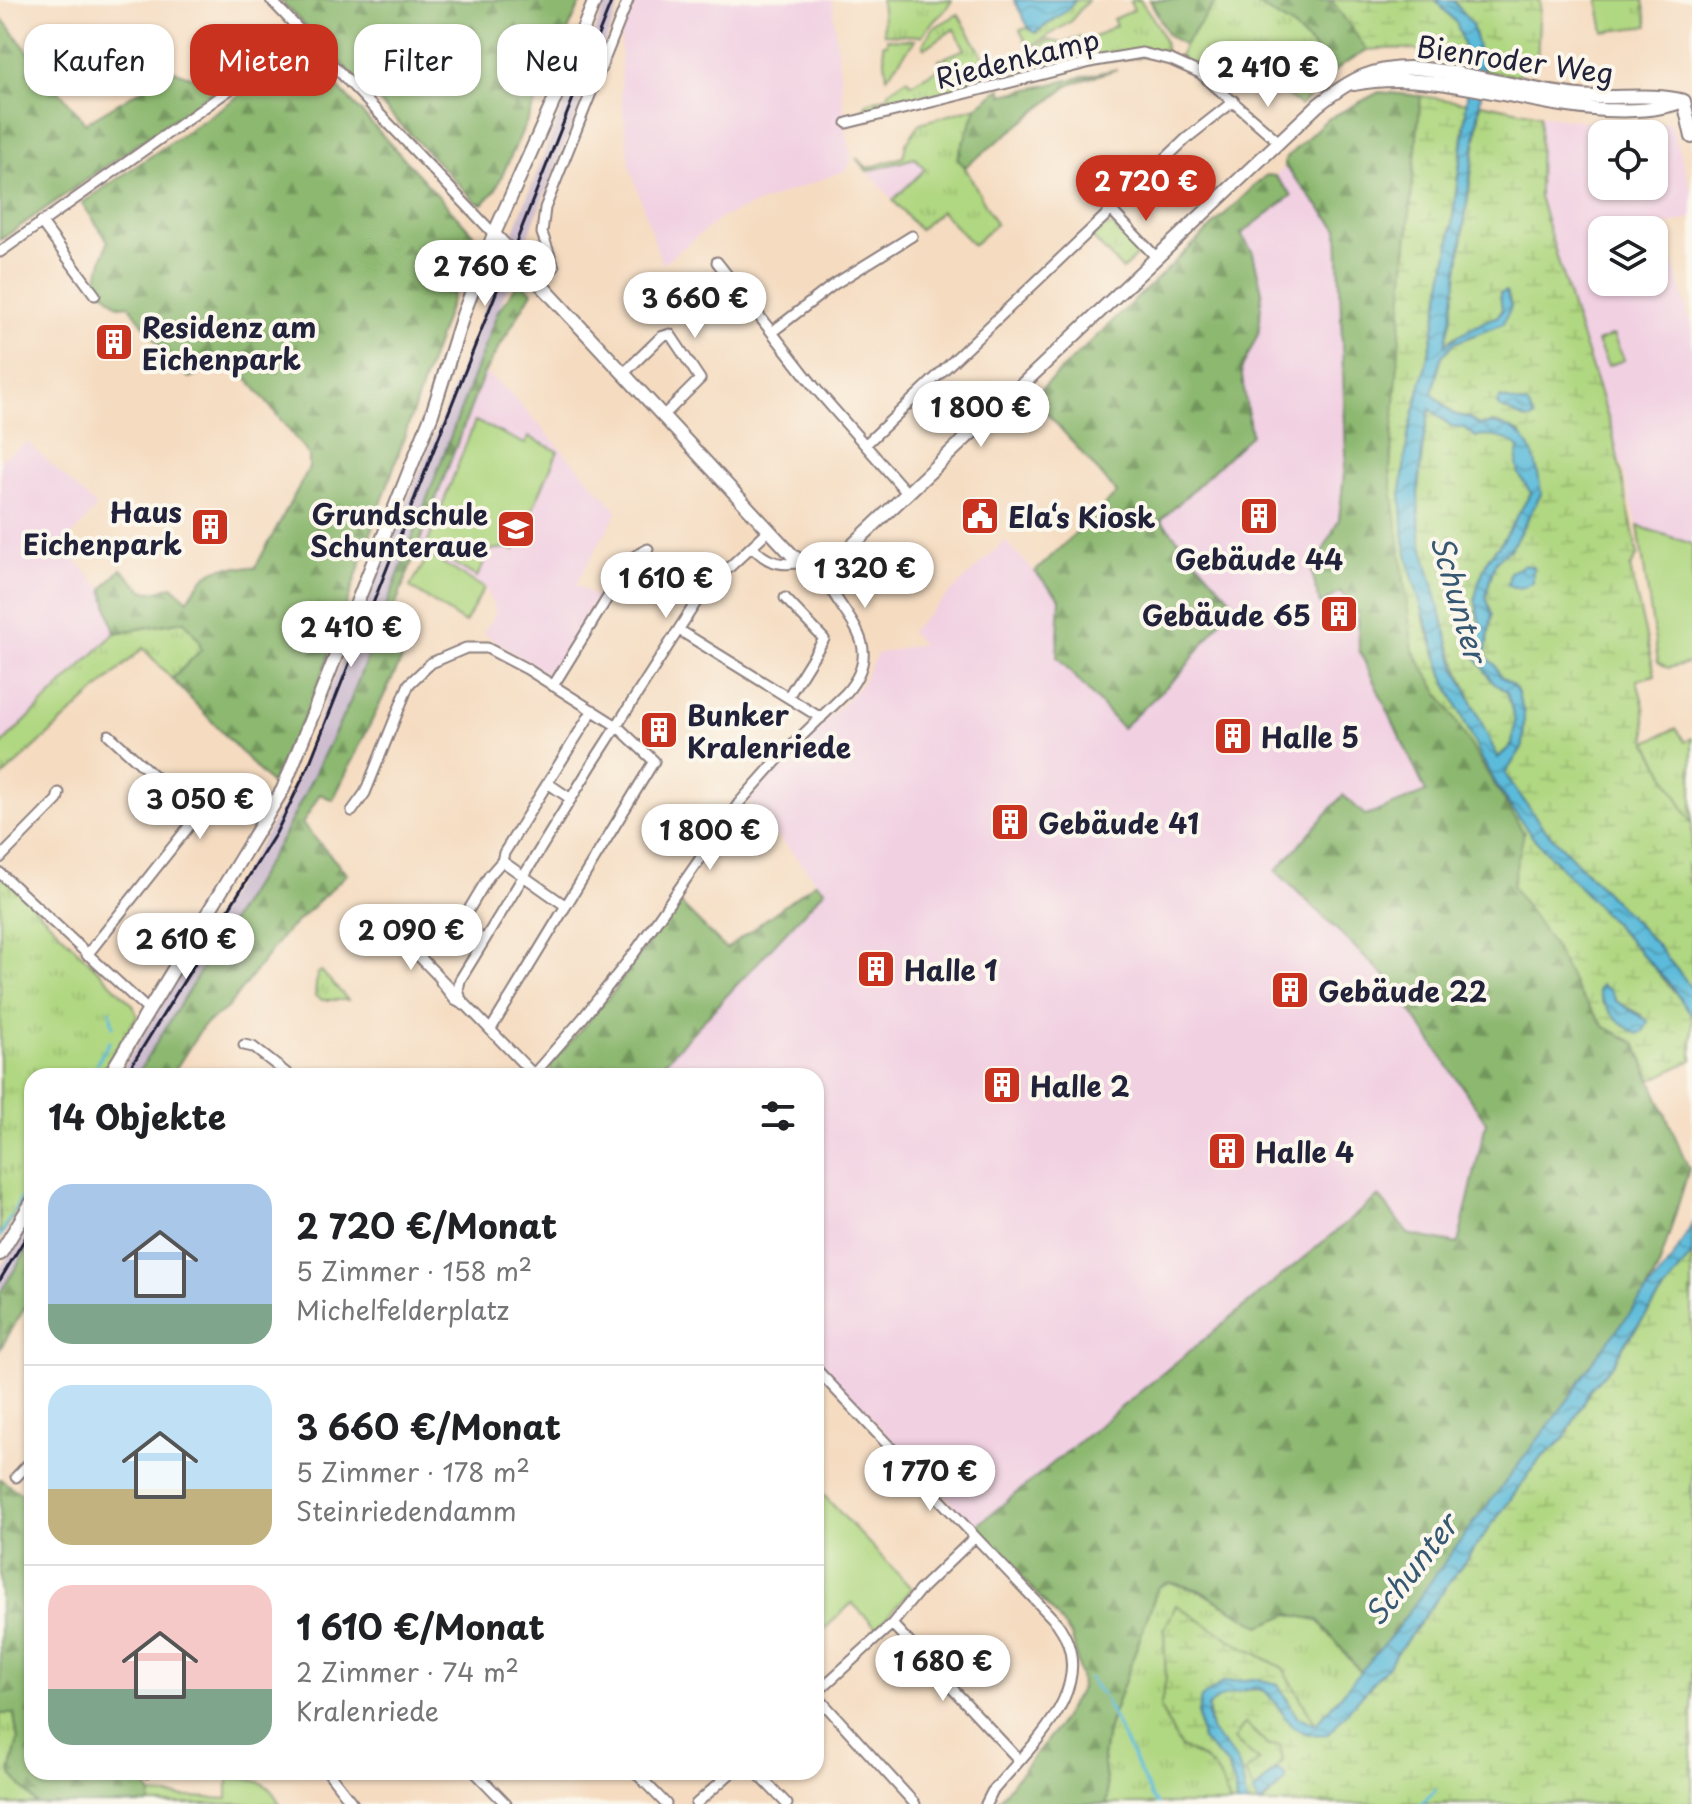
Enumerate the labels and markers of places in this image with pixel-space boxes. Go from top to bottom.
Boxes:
pin: 2 410 € [1194,41,1342,109]
pin: 2 720 € [1072,155,1220,223]
pin: 2 760 € [411,240,559,308]
pin: 3 660 € [621,272,769,340]
place label: Residenz am Eichenpark [142,305,317,380]
building icon: Residenz am Eichenpark [93,321,135,363]
pin: 1 800 € [907,381,1055,449]
place label: Haus Eichenpark [23,490,182,565]
place label: Grundschule Schunteraue [310,492,488,567]
public building icon: Ela‘s Kiosk [959,495,1001,537]
place label: Ela‘s Kiosk [1008,495,1155,538]
building icon: Gebäude 44 [1238,495,1280,537]
building icon: Haus Eichenpark [189,506,231,548]
school or university icon: Grundschule Schunteraue [495,508,537,550]
place label: Gebäude 44 [1175,537,1343,580]
pin: 1 320 € [791,542,939,610]
pin: 1 610 € [592,552,740,620]
place label: Gebäude 65 [1142,593,1311,636]
building icon: Gebäude 65 [1318,593,1360,635]
pin: 2 410 € [277,601,425,669]
place label: Bunker Kralenriede [687,693,851,768]
building icon: Bunker Kralenriede [638,709,680,751]
building icon: Halle 5 [1212,715,1254,757]
place label: Halle 5 [1261,715,1359,758]
pin: 3 050 € [126,773,274,841]
building icon: Gebäude 41 [989,801,1031,843]
place label: Gebäude 41 [1038,801,1199,844]
pin: 1 800 € [636,804,784,872]
pin: 2 090 € [337,904,485,972]
pin: 2 610 € [112,913,260,981]
building icon: Halle 1 [855,948,897,990]
place label: Halle 1 [904,948,997,991]
building icon: Gebäude 22 [1269,969,1311,1011]
place label: Gebäude 22 [1318,969,1487,1012]
building icon: Halle 2 [981,1064,1023,1106]
place label: Halle 2 [1030,1064,1130,1107]
building icon: Halle 4 [1206,1130,1248,1172]
place label: Halle 4 [1255,1130,1354,1173]
pin: 1 770 € [856,1445,1004,1513]
pin: 1 680 € [869,1635,1017,1703]

